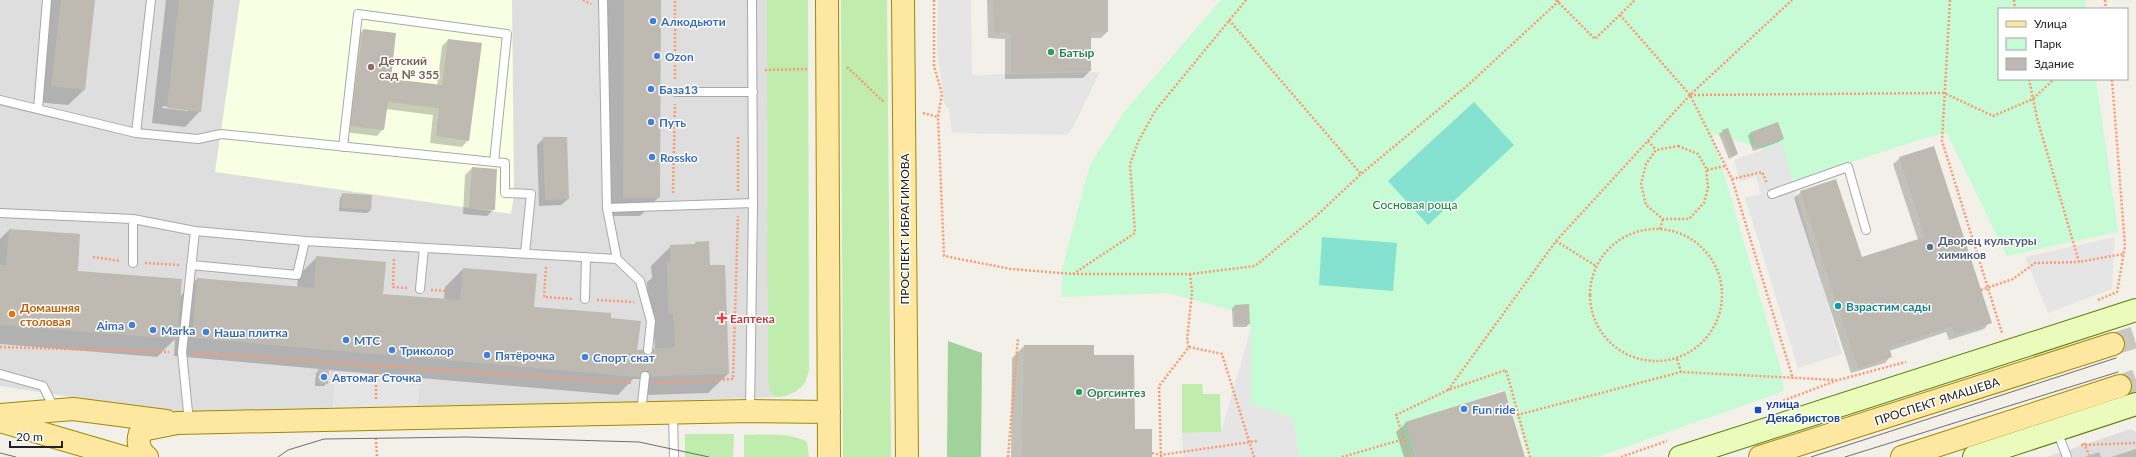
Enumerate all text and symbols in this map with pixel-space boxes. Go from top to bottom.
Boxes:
legend [1998,8,2128,80]
place label: Алкодьюти [660,14,726,29]
marker: Алкодьюти [648,16,658,26]
text: Улица [2034,16,2067,31]
text: Парк [2034,36,2062,51]
place label: Батыр [1059,45,1095,60]
marker: Батыр [1046,47,1056,57]
place label: Ozon [665,49,694,64]
marker: Ozon [652,51,662,61]
place label: Детский сад № 355 [379,53,439,82]
text: Здание [2034,56,2074,71]
marker: Детский сад № 355 [366,62,376,72]
place label: База13 [659,82,698,97]
marker: База13 [646,84,656,94]
place label: Путь [659,115,686,130]
marker: Путь [646,117,656,127]
place label: Rossko [660,150,698,165]
marker: Rossko [647,152,657,162]
street label: ПРОСПЕКТ ИБРАГИМОВА [897,153,912,305]
park label: Сосновая роща [1373,197,1457,212]
place label: Дворец культуры химиков [1938,233,2037,262]
marker: Дворец культуры химиков [1925,242,1935,252]
place label: Взрастим сады [1846,299,1931,314]
place label: Домашняя столовая [20,300,80,329]
marker: Взрастим сады [1833,301,1843,311]
marker: Домашняя столовая [7,309,17,319]
place label: Еаптека [730,311,775,326]
marker: Еаптека [717,313,727,323]
place label: Aima [95,318,124,333]
marker: Aima [127,320,137,330]
place label: Marka [161,323,195,338]
marker: Marka [148,325,158,335]
place label: Наша плитка [214,325,288,340]
marker: Наша плитка [201,327,211,337]
place label: МТС [354,333,380,348]
marker: МТС [341,335,351,345]
place label: Триколор [400,343,454,358]
marker: Триколор [387,345,397,355]
place label: Пятёрочка [495,348,555,363]
marker: Пятёрочка [482,350,492,360]
place label: Спорт скат [593,350,656,365]
marker: Спорт скат [580,352,590,362]
place label: Автомаг Сточка [331,370,421,385]
marker: Автомаг Сточка [319,372,329,382]
street label: ПРОСПЕКТ ЯМАШЕВА [1873,373,2002,428]
place label: Оргсинтез [1087,385,1146,400]
marker: Оргсинтез [1074,387,1084,397]
place label: улица Декабристов [1766,396,1840,425]
place label: Fun ride [1472,402,1516,417]
marker: Fun ride [1459,404,1469,414]
marker: улица Декабристов [1753,405,1763,415]
scale bar [10,423,62,449]
text: 20 m [16,429,43,444]

